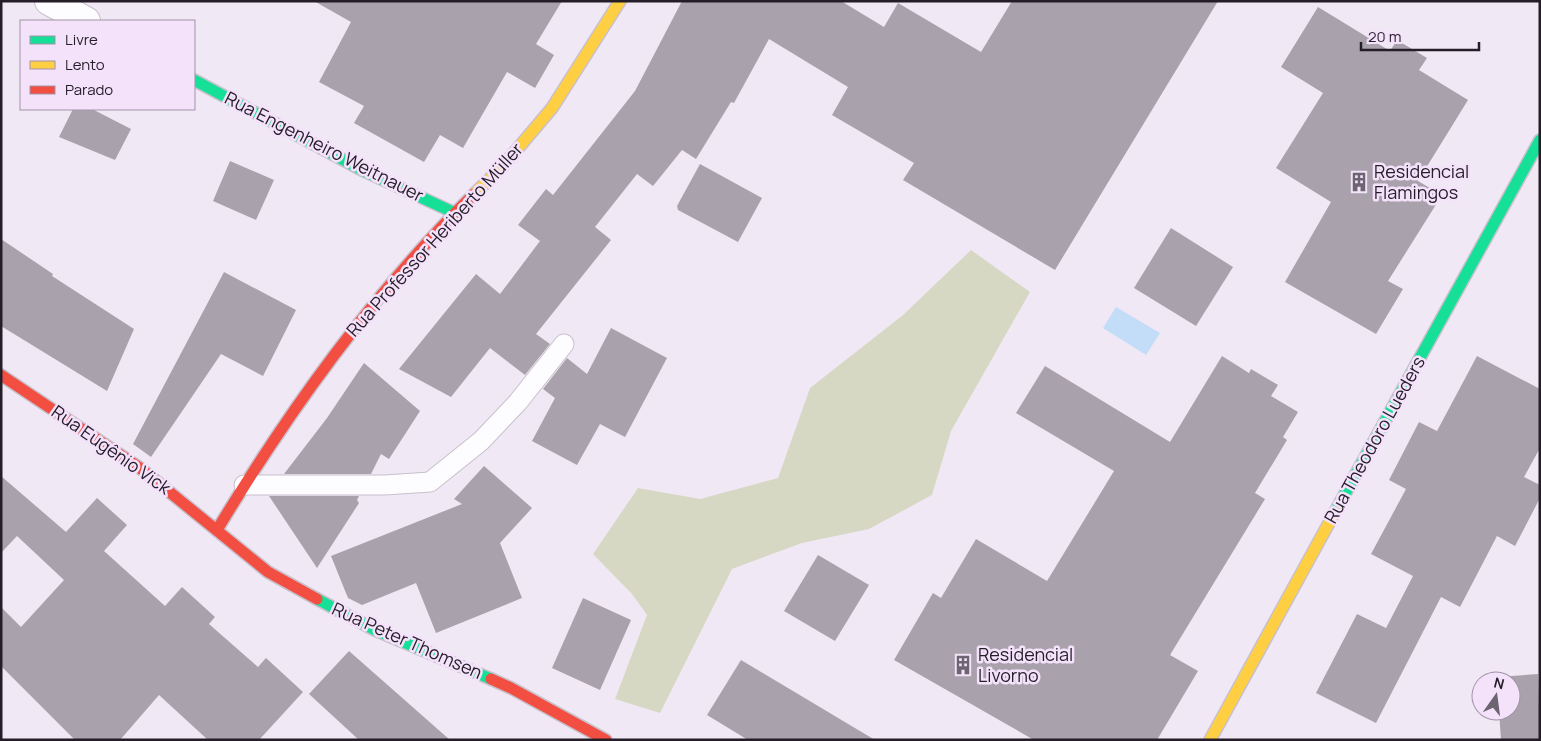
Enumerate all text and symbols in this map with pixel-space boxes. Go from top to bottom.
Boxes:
legend [20,20,195,110]
scale bar [1361,20,1478,52]
text: 20 m [1368,26,1401,47]
text: Livre [65,29,98,50]
text: Lento [65,54,105,75]
text: Parado [65,79,113,100]
street label: Rua Engenheiro Weitnauer [221,85,428,207]
street label: Rua Professor Heriberto Müller [341,137,528,341]
place label: Residencial Flamingos [1374,159,1469,204]
building icon: Residencial Flamingos [1348,171,1370,193]
street label: Rua Theodoro Lueders [1318,352,1430,527]
street label: Rua Eugênio Vick [47,399,177,500]
street label: Rua Peter Thomsen [328,596,486,684]
place label: Residencial Livorno [978,642,1073,687]
building icon: Residencial Livorno [952,654,974,676]
north arrow [1471,671,1521,721]
text: N [1492,672,1506,693]

